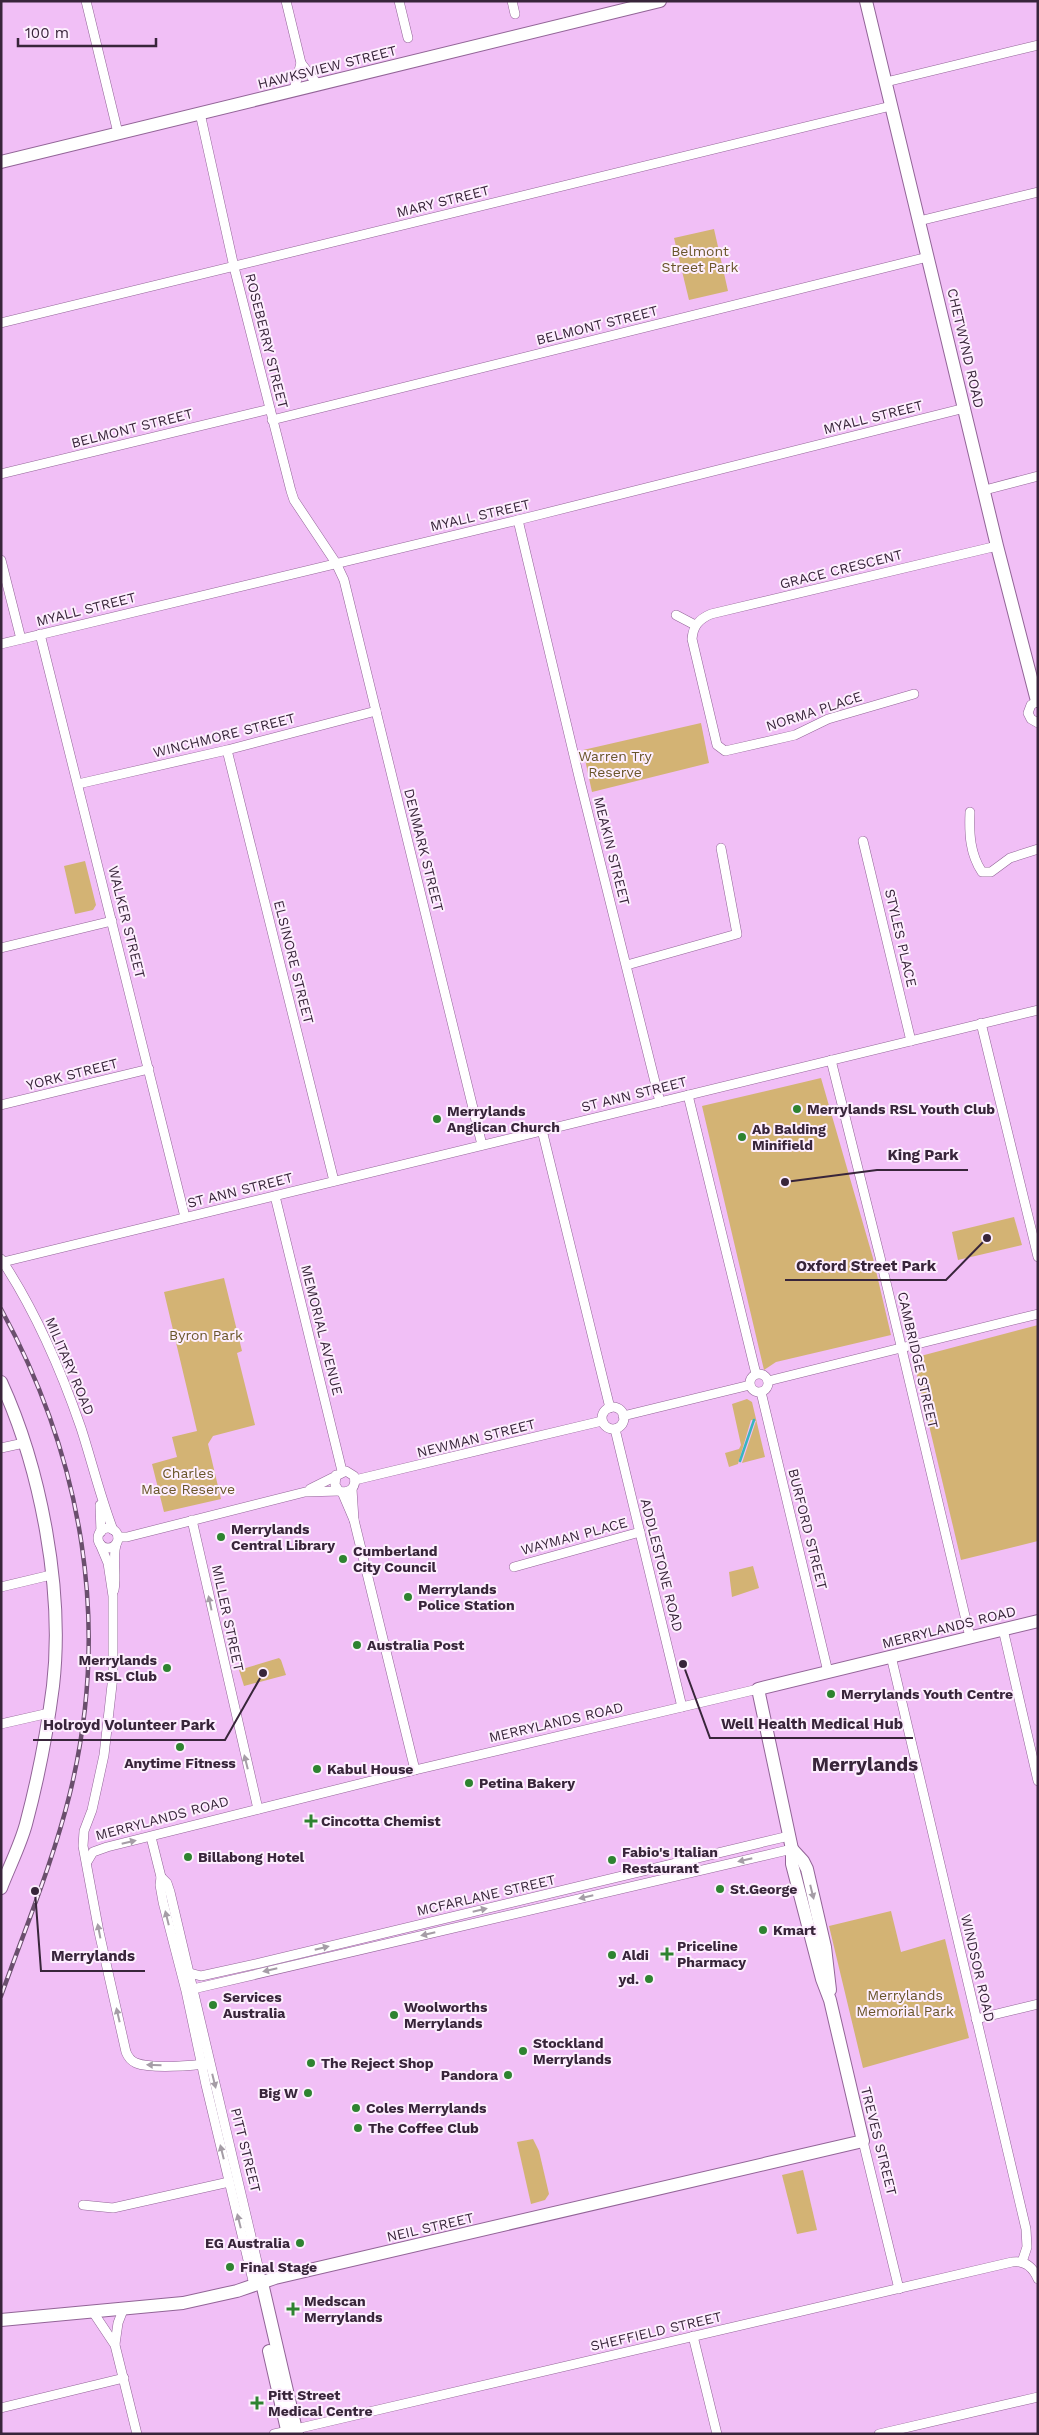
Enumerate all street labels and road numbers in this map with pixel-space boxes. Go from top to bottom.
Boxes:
street label: HAWKSVIEW STREET [256,42,399,92]
street label: MARY STREET [395,182,492,220]
street label: ROSEBERRY STREET [242,272,292,411]
street label: CHETWYND ROAD [944,287,988,409]
street label: BELMONT STREET [535,302,660,348]
street label: MYALL STREET [822,397,925,437]
street label: BELMONT STREET [70,405,195,451]
street label: MYALL STREET [428,496,532,534]
street label: GRACE CRESCENT [778,546,904,592]
street label: MYALL STREET [35,589,138,629]
street label: NORMA PLACE [764,688,864,734]
street label: WINCHMORE STREET [151,709,297,760]
street label: DENMARK STREET [401,787,447,914]
street label: MEAKIN STREET [591,795,633,907]
street label: WALKER STREET [105,864,149,980]
street label: STYLES PLACE [882,887,920,989]
street label: ELSINORE STREET [271,899,317,1026]
street label: YORK STREET [24,1055,120,1093]
street label: ST ANN STREET [580,1073,689,1115]
street label: ST ANN STREET [186,1169,295,1211]
street label: MEMORIAL AVENUE [298,1263,346,1397]
street label: CAMBRIDGE STREET [894,1290,942,1431]
street label: MILITARY ROAD [42,1315,98,1417]
street label: NEWMAN STREET [415,1415,537,1460]
street label: BURFORD STREET [785,1467,831,1592]
street label: ADDLESTONE ROAD [638,1497,686,1633]
street label: WAYMAN PLACE [519,1514,629,1558]
street label: MILLER STREET [209,1563,247,1673]
street label: MERRYLANDS ROAD [880,1603,1018,1651]
street label: MERRYLANDS ROAD [487,1699,625,1745]
street label: MERRYLANDS ROAD [94,1792,230,1844]
street label: MCFARLANE STREET [415,1871,557,1919]
street label: WINDSOR ROAD [958,1912,998,2024]
street label: TREVES STREET [858,2085,900,2197]
street label: PITT STREET [228,2106,264,2194]
street label: NEIL STREET [385,2209,476,2245]
street label: SHEFFIELD STREET [589,2308,724,2354]

